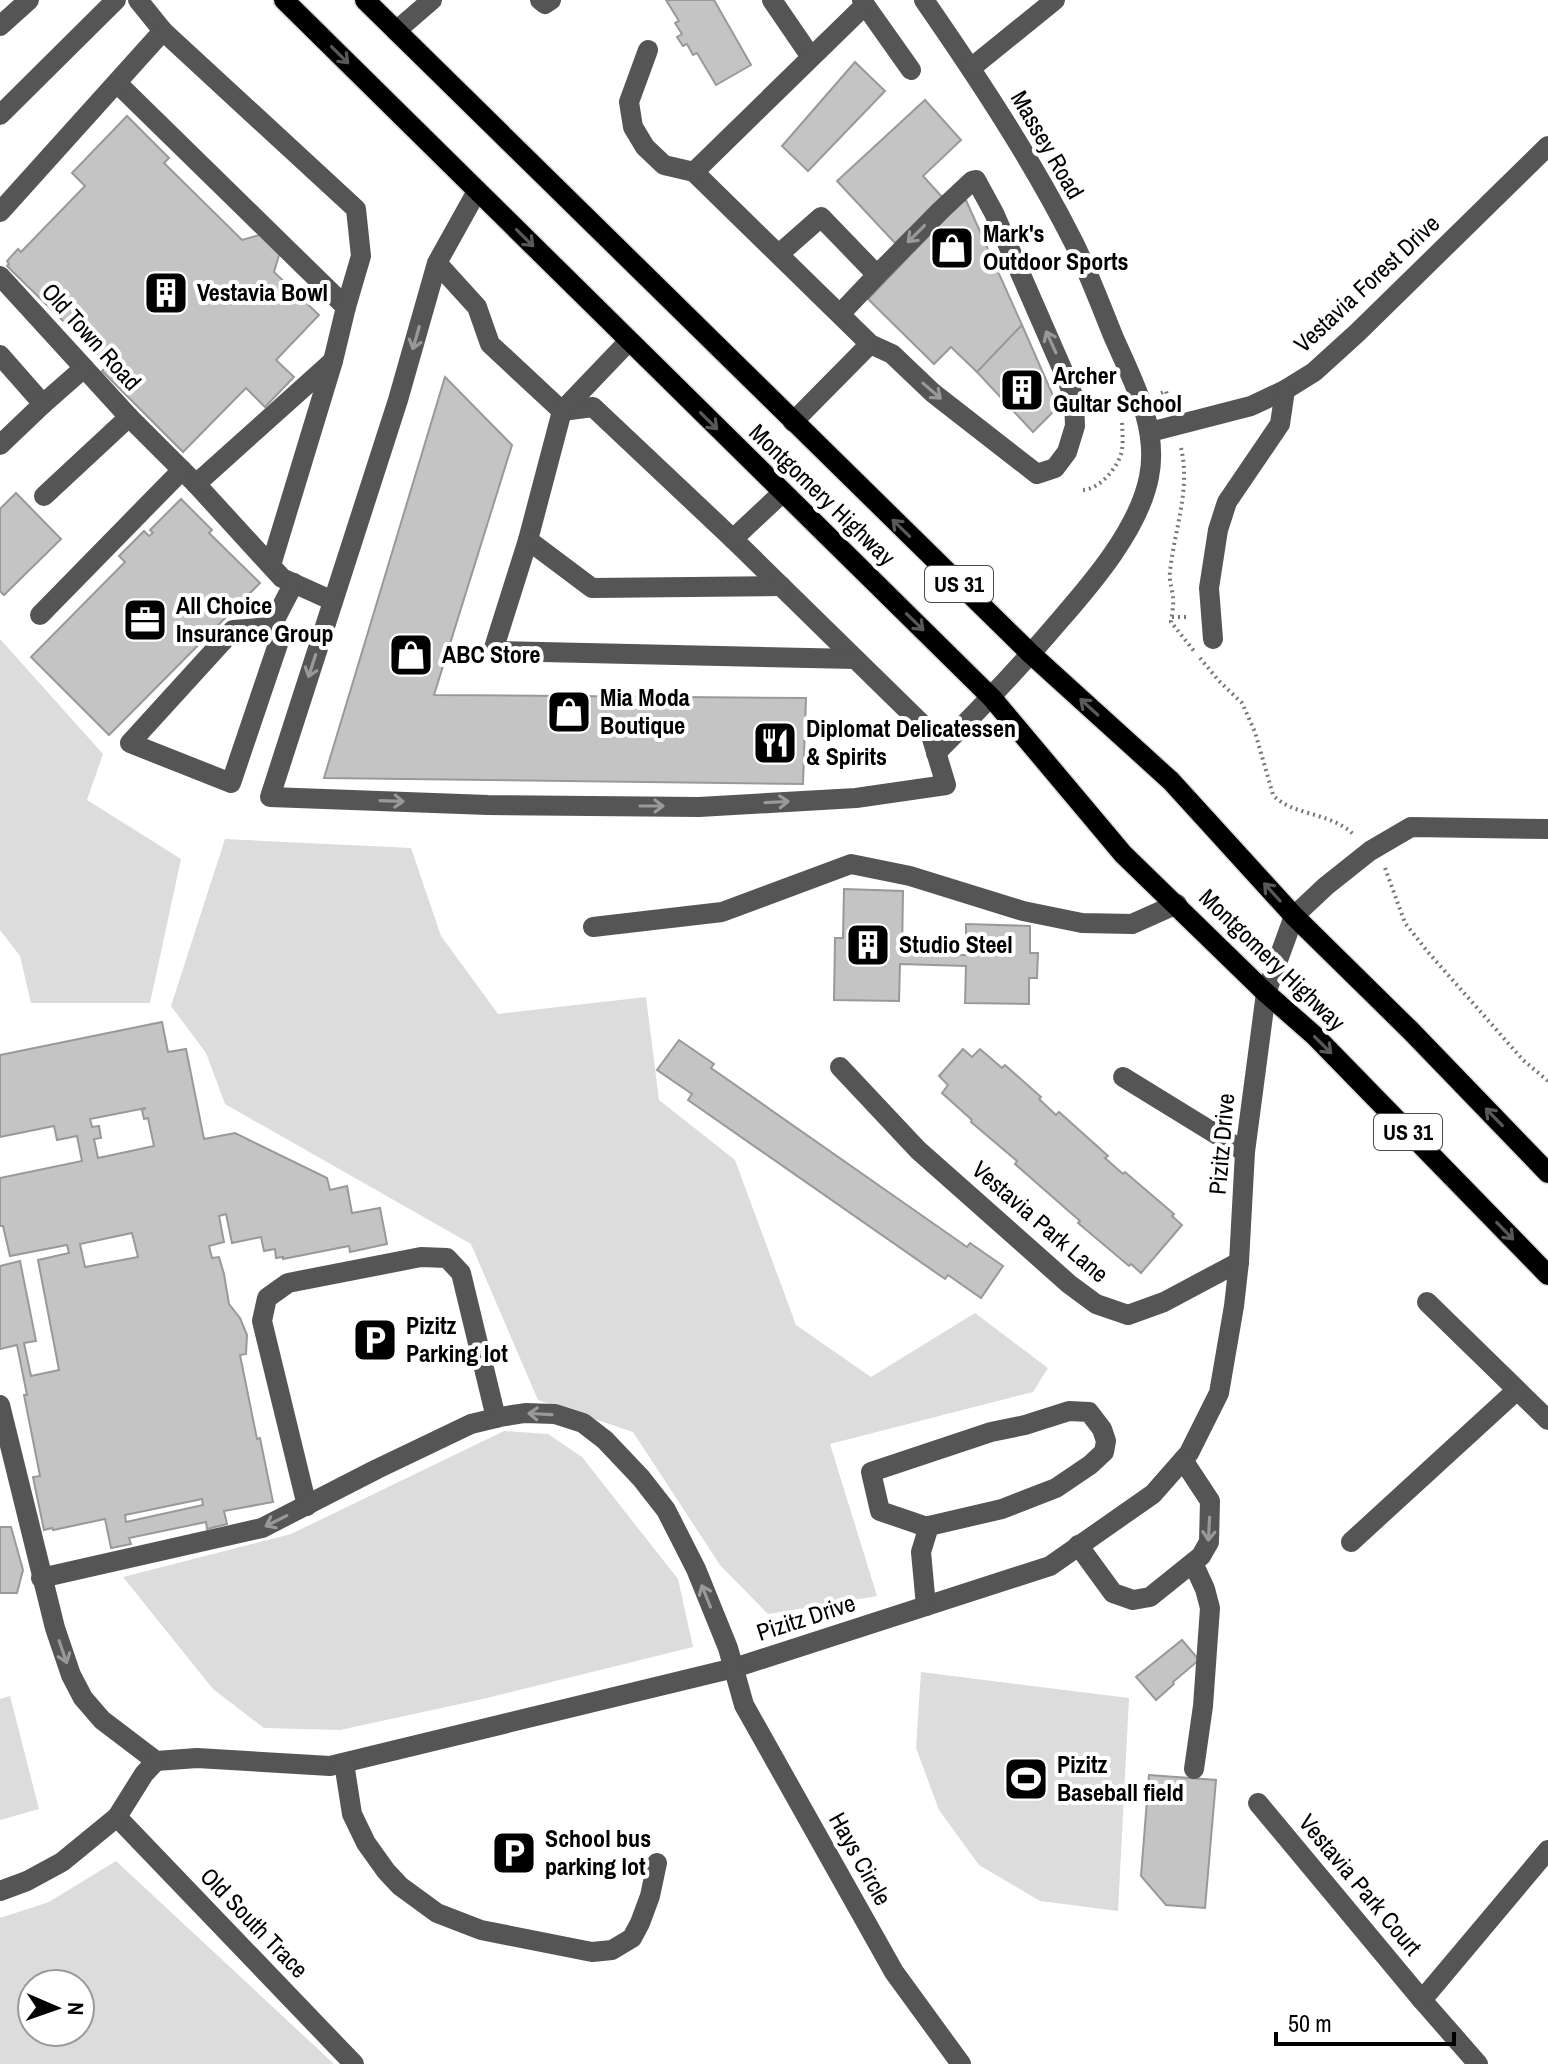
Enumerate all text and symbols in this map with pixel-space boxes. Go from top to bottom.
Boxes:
one-way arrow [330,45,349,64]
street label: Massey Road [1004,84,1092,205]
street label: Vestavia Forest Drive [1287,207,1446,359]
place label: Mark's Outdoor Sports [983,217,1128,277]
one-way arrow [907,224,926,243]
shop icon: Mark's Outdoor Sports [928,224,976,272]
one-way arrow [515,228,535,247]
building icon: Vestavia Bowl [142,269,190,317]
street label: Old Town Road [35,276,149,397]
place label: Vestavia Bowl [197,276,328,308]
one-way arrow [408,324,423,350]
one-way arrow [1042,330,1057,355]
place label: Archer Gultar School [1053,359,1182,419]
building icon: Archer Gultar School [998,366,1046,414]
one-way arrow [921,382,941,400]
one-way arrow [699,411,719,430]
street label: Montgomery Highway [743,416,903,572]
one-way arrow [891,518,911,537]
road number: US 31 [925,566,993,602]
place label: All Choice Insurance Group [176,589,334,649]
office icon: All Choice Insurance Group [121,596,169,644]
one-way arrow [905,613,925,632]
shop icon: ABC Store [387,631,435,679]
place label: ABC Store [442,638,540,670]
one-way arrow [304,653,319,678]
place label: Mia Moda Boutique [600,681,690,741]
shop icon: Mia Moda Boutique [545,688,593,736]
one-way arrow [1080,698,1100,716]
place label: Diplomat Delicatessen & Spirits [806,712,1016,772]
restaurant icon: Diplomat Delicatessen & Spirits [751,719,799,767]
one-way arrow [378,794,405,809]
one-way arrow [763,795,790,810]
one-way arrow [638,798,665,814]
street label: Montgomery Highway [1193,881,1353,1037]
one-way arrow [1262,882,1281,902]
building icon: Studio Steel [844,921,892,969]
place label: Studio Steel [899,928,1013,960]
one-way arrow [1313,1035,1332,1054]
street label: Pizitz Drive [1201,1092,1241,1196]
one-way arrow [1485,1108,1504,1127]
road number: US 31 [1374,1114,1442,1150]
street label: Vestavia Park Lane [966,1153,1116,1289]
one-way arrow [1495,1221,1514,1240]
place label: Pizitz Parking lot [406,1309,508,1369]
parking icon: Pizitz Parking lot [351,1316,399,1364]
one-way arrow [527,1406,554,1421]
one-way arrow [264,1514,288,1530]
one-way arrow [1202,1515,1217,1542]
one-way arrow [698,1584,713,1608]
street label: Pizitz Drive [752,1586,859,1648]
one-way arrow [57,1640,71,1664]
place label: Pizitz Baseball field [1057,1748,1184,1808]
sports icon: Pizitz Baseball field [1002,1755,1050,1803]
street label: Hays Circle [822,1806,900,1911]
street label: Vestavia Park Court [1292,1807,1430,1962]
place label: School bus parking lot [545,1822,651,1882]
parking icon: School bus parking lot [490,1829,538,1877]
street label: Old South Trace [194,1860,316,1985]
north arrow [16,1968,96,2048]
scale bar [1276,1996,1454,2046]
text: N [61,2002,91,2016]
text: 50 m [1288,2007,1332,2039]

